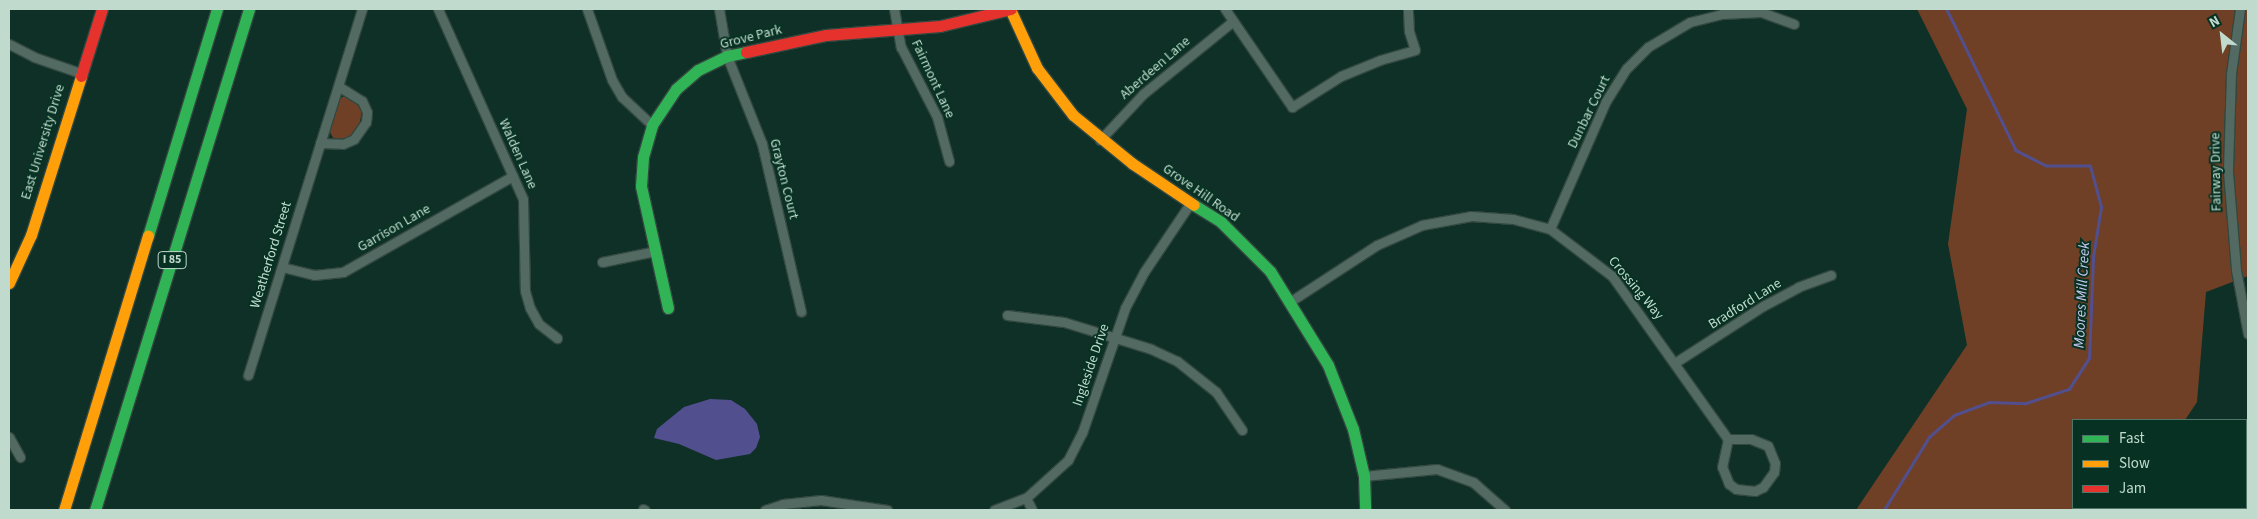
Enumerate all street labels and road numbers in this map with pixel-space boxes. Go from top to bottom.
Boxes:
street label: Grove Park [718,21,784,53]
street label: Aberdeen Lane [1116,33,1194,103]
street label: Fairmont Lane [908,37,958,121]
street label: Dunbar Court [1564,73,1614,151]
street label: East University Drive [17,82,69,202]
street label: Walden Lane [495,116,541,192]
street label: Fairway Drive [2207,132,2225,212]
street label: Grayton Court [766,137,802,221]
street label: Grove Hill Road [1159,160,1243,226]
street label: Weatherford Street [247,200,295,310]
street label: Garrison Lane [355,200,433,256]
road number: I 85 [157,250,187,270]
street label: Crossing Way [1605,253,1667,323]
street label: Bradford Lane [1705,275,1785,333]
street label: Ingleside Drive [1069,322,1113,408]

